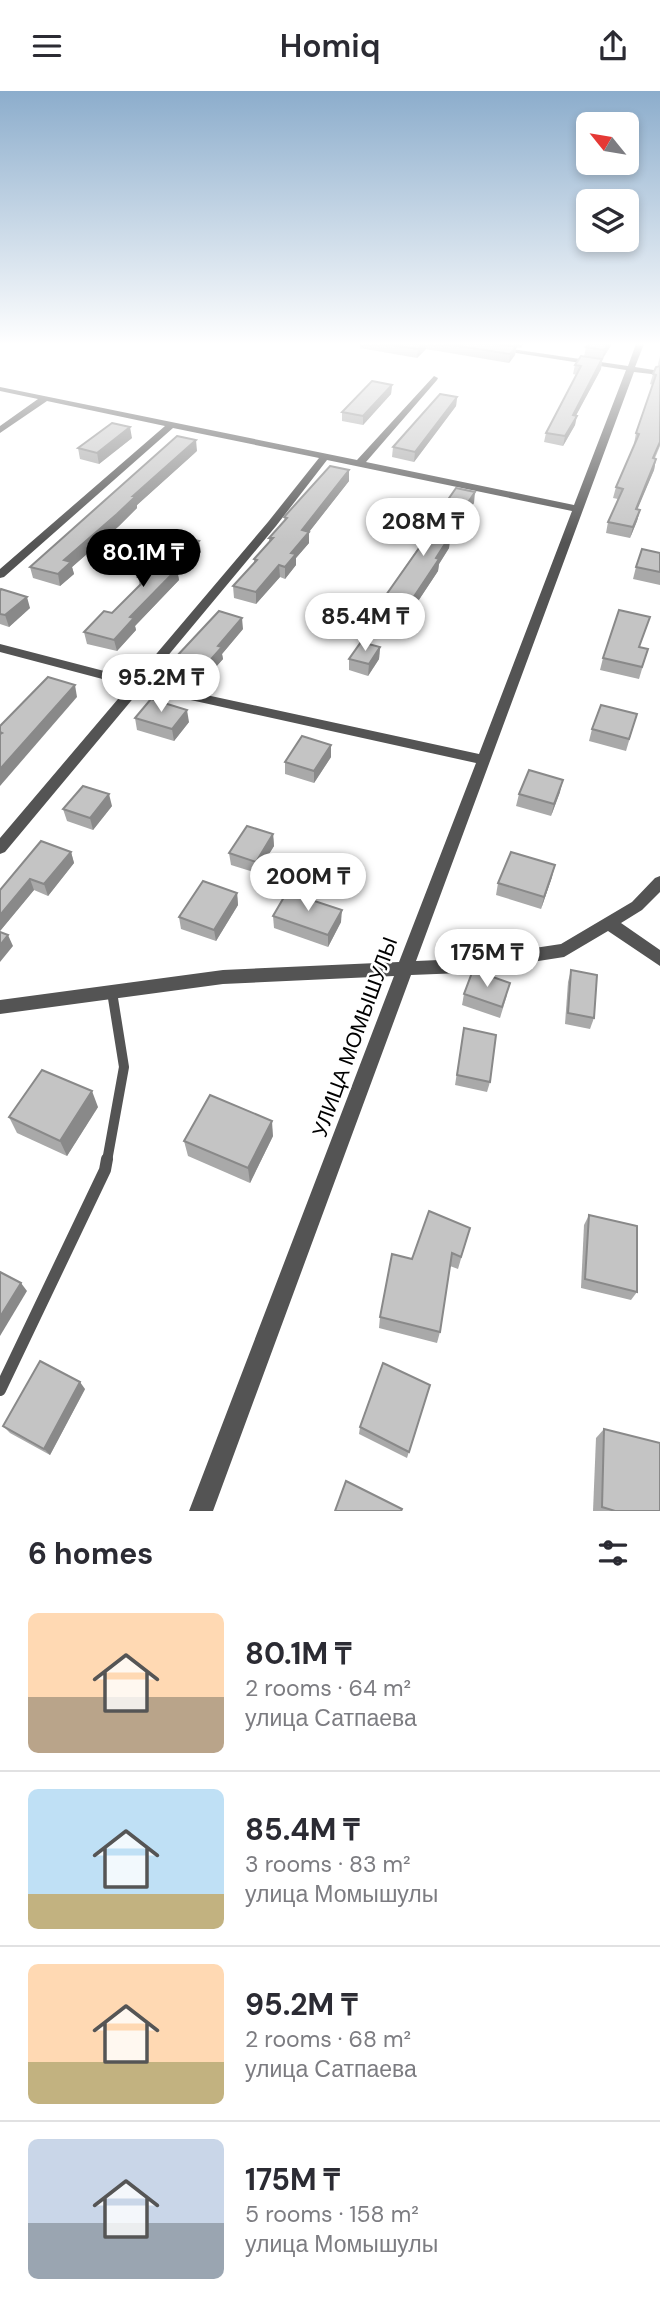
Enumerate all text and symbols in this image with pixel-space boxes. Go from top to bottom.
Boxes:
text: Homiq [280,25,380,67]
icon: menu [28,27,66,65]
icon: share [594,27,632,65]
north arrow [576,112,639,175]
map controls [576,112,639,252]
button: layers [576,189,639,252]
pin: 208M ₸ [366,498,480,558]
text: 208M ₸ [382,506,464,536]
pin: 80.1M ₸ [78,529,208,589]
text: 80.1M ₸ [102,537,184,567]
pin: 85.4M ₸ [300,594,430,653]
text: 85.4M ₸ [321,601,409,631]
pin: 95.2M ₸ [96,655,226,714]
text: 95.2M ₸ [118,662,204,692]
pin: 200M ₸ [251,853,365,913]
text: 200M ₸ [266,861,350,891]
pin: 175M ₸ [430,929,544,989]
street label: УЛИЦА МОМЫШУЛЫ [306,933,404,1141]
text: 175M ₸ [451,937,523,967]
text: 6 homes [28,1534,153,1573]
icon: filters [594,1534,632,1572]
text: 80.1M ₸ [245,1634,351,1673]
icon: home [84,1641,168,1725]
text: 2 rooms · 64 m² [245,1673,411,1703]
text: улица Сатпаева [245,1703,417,1733]
text: 85.4M ₸ [245,1810,360,1849]
icon: home [84,1817,168,1901]
text: 3 rooms · 83 m² [245,1849,411,1879]
text: улица Момышулы [245,1879,438,1909]
text: 95.2M ₸ [245,1985,358,2024]
icon: home [84,1992,168,2076]
text: 2 rooms · 68 m² [245,2024,411,2054]
text: улица Сатпаева [245,2054,417,2084]
text: 175M ₸ [245,2160,340,2199]
icon: home [84,2167,168,2251]
text: 5 rooms · 158 m² [245,2199,419,2229]
text: улица Момышулы [245,2229,438,2259]

